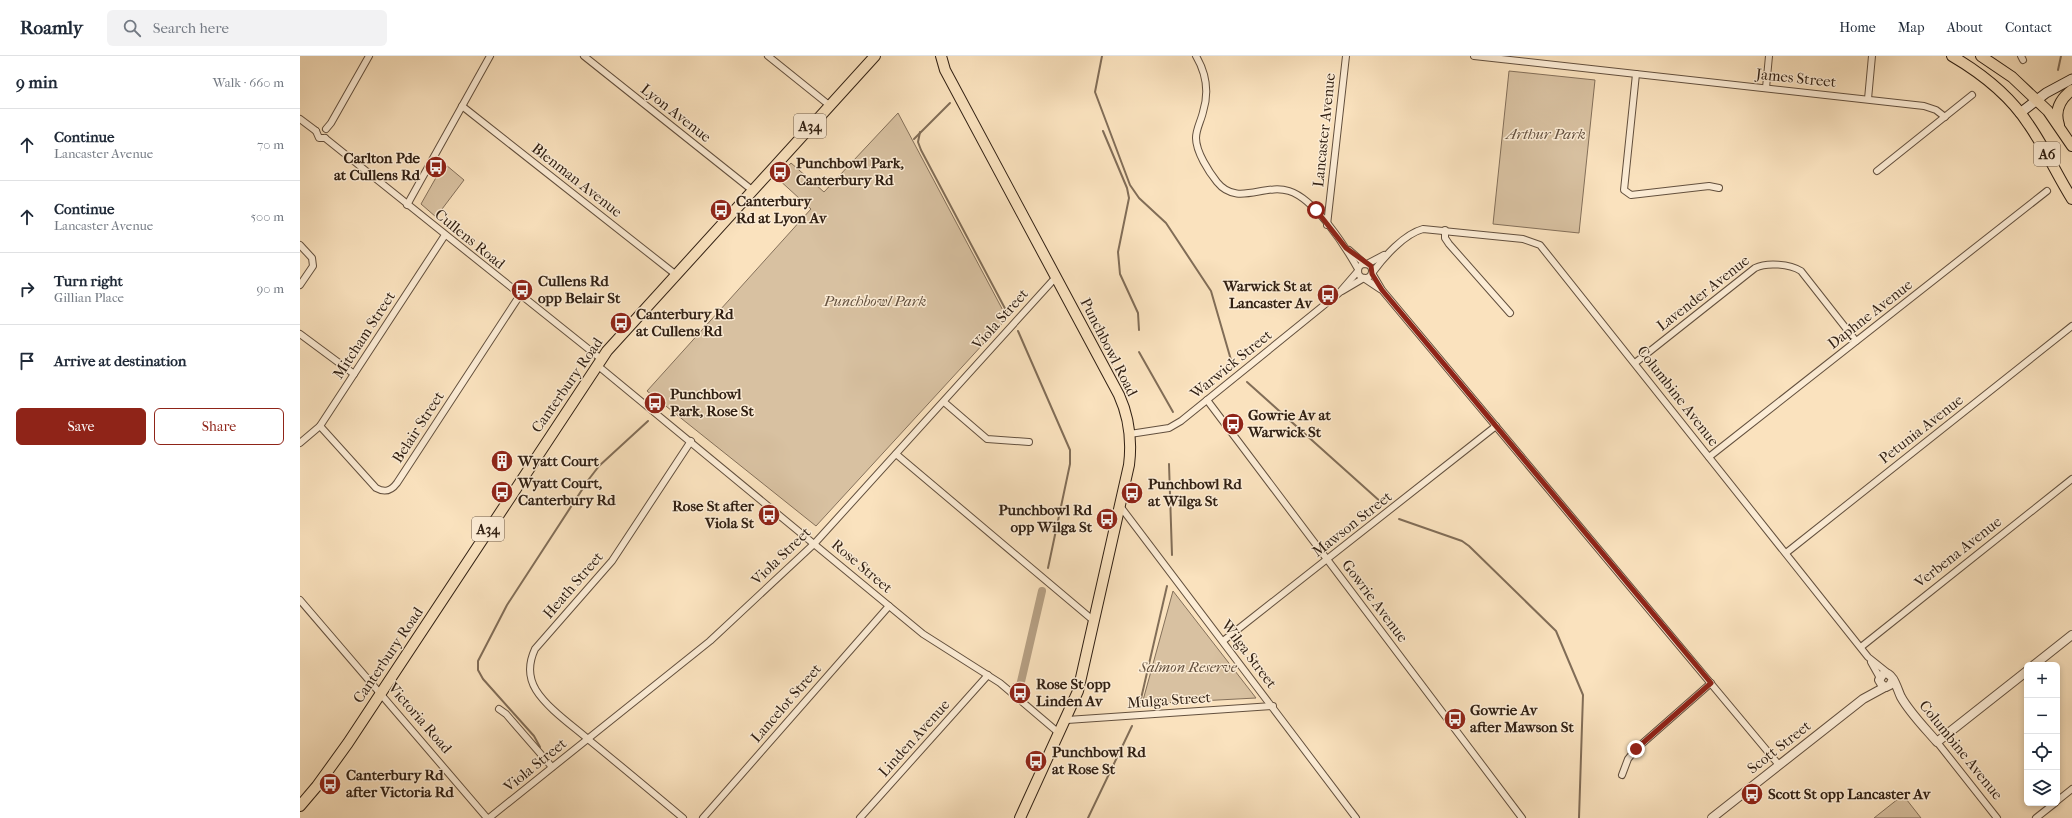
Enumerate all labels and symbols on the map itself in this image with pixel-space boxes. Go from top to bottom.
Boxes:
street label: James Street [1754,65,1838,91]
street label: Lancaster Avenue [1309,72,1339,188]
street label: Lyon Avenue [637,80,715,146]
road number: A34 [794,114,826,138]
park label: Arthur Park [1504,125,1586,143]
street label: Blenman Avenue [528,139,626,221]
road number: A6 [2034,142,2060,166]
place label: Carlton Pde at Cullens Rd [334,149,421,184]
bus stop icon: Carlton Pde at Cullens Rd [423,154,449,180]
place label: Punchbowl Park, Canterbury Rd [796,154,904,189]
bus stop icon: Punchbowl Park, Canterbury Rd [767,159,793,185]
place label: Canterbury Rd at Lyon Av [736,192,828,227]
bus stop icon: Canterbury Rd at Lyon Av [708,197,734,223]
route start [1307,201,1325,219]
street label: Cullens Road [431,205,509,273]
street label: Lavender Avenue [1653,251,1753,335]
place label: Cullens Rd opp Belair St [538,272,621,307]
street label: Daphne Avenue [1824,275,1916,353]
bus stop icon: Cullens Rd opp Belair St [509,277,535,303]
place label: Warwick St at Lancaster Av [1222,277,1313,312]
bus stop icon: Warwick St at Lancaster Av [1315,282,1341,308]
street label: Viola Street [967,284,1032,354]
street label: Mitcham Street [329,287,399,382]
park label: Punchbowl Park [823,292,926,310]
street label: Punchbowl Road [1076,295,1142,400]
place label: Canterbury Rd at Cullens Rd [636,305,734,340]
bus stop icon: Canterbury Rd at Cullens Rd [608,310,634,336]
street label: Warwick Street [1186,325,1276,403]
street label: Canterbury Road [528,333,607,436]
street label: Columbine Avenue [1633,342,1723,450]
place label: Punchbowl Park, Rose St [670,385,755,420]
street label: Belair Street [388,387,448,466]
bus stop icon: Punchbowl Park, Rose St [642,390,668,416]
street label: Petunia Avenue [1875,390,1967,467]
place label: Gowrie Av at Warwick St [1247,406,1332,441]
bus stop icon: Gowrie Av at Warwick St [1220,411,1246,437]
building icon: Wyatt Court [489,448,515,474]
place label: Wyatt Court [517,452,600,470]
place label: Wyatt Court, Canterbury Rd [517,474,616,509]
place label: Punchbowl Rd at Wilga St [1148,475,1242,510]
bus stop icon: Wyatt Court, Canterbury Rd [489,479,515,505]
bus stop icon: Punchbowl Rd at Wilga St [1119,480,1145,506]
street label: Mawson Street [1309,487,1396,561]
place label: Rose St after Viola St [672,497,755,532]
place label: Punchbowl Rd opp Wilga St [998,501,1093,536]
bus stop icon: Rose St after Viola St [756,502,782,528]
bus stop icon: Punchbowl Rd opp Wilga St [1094,506,1120,532]
street label: Verbena Avenue [1910,512,2005,592]
road number: A34 [472,517,504,541]
street label: Viola Street [747,523,815,589]
street label: Rose Street [828,535,897,597]
street label: Heath Street [539,547,607,622]
street label: Gowrie Avenue [1338,556,1412,646]
street label: Canterbury Road [349,603,427,706]
street label: Wilga Street [1217,615,1281,692]
park label: Salmon Reserve [1138,658,1238,676]
street label: Lancelot Street [747,659,825,746]
place label: Rose St opp Linden Av [1036,675,1111,710]
street label: Victoria Road [384,678,456,758]
bus stop icon: Rose St opp Linden Av [1007,680,1033,706]
street label: Mulga Street [1127,688,1212,712]
street label: Linden Avenue [875,695,954,780]
street label: Columbine Avenue [1915,697,2007,804]
place label: Gowrie Av after Mawson St [1470,701,1575,736]
bus stop icon: Gowrie Av after Mawson St [1442,706,1468,732]
street label: Scott Street [1744,716,1815,777]
street label: Viola Street [499,734,570,796]
route end [1627,740,1645,758]
place label: Punchbowl Rd at Rose St [1052,743,1146,778]
bus stop icon: Punchbowl Rd at Rose St [1023,748,1049,774]
place label: Canterbury Rd after Victoria Rd [346,766,455,801]
bus stop icon: Canterbury Rd after Victoria Rd [317,771,343,797]
bus stop icon: Scott St opp Lancaster Av [1739,781,1765,807]
place label: Scott St opp Lancaster Av [1768,785,1932,803]

